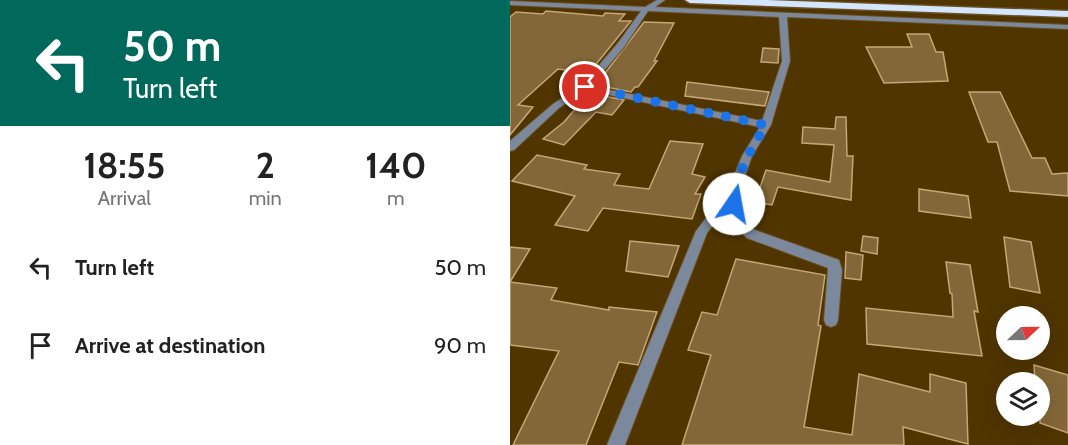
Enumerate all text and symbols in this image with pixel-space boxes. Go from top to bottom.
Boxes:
text: 50 m [123,20,221,72]
icon: left [24,24,102,102]
pin [559,61,610,112]
icon: arrive [568,70,601,103]
text: Turn left [123,72,217,105]
text: 18:55 [84,143,165,187]
text: 2 [256,143,275,187]
text: 140 [365,143,426,187]
position arrow [702,172,766,236]
text: Arrival [98,186,151,210]
text: min [249,186,282,210]
text: m [387,186,405,210]
icon: left [24,251,57,284]
text: Turn left [75,254,154,281]
text: 50 m [434,254,486,281]
north arrow [996,306,1050,360]
map controls [996,306,1050,426]
icon: arrive [24,329,57,362]
text: Arrive at destination [75,332,265,359]
text: 90 m [434,332,486,359]
button: layers [996,372,1050,426]

